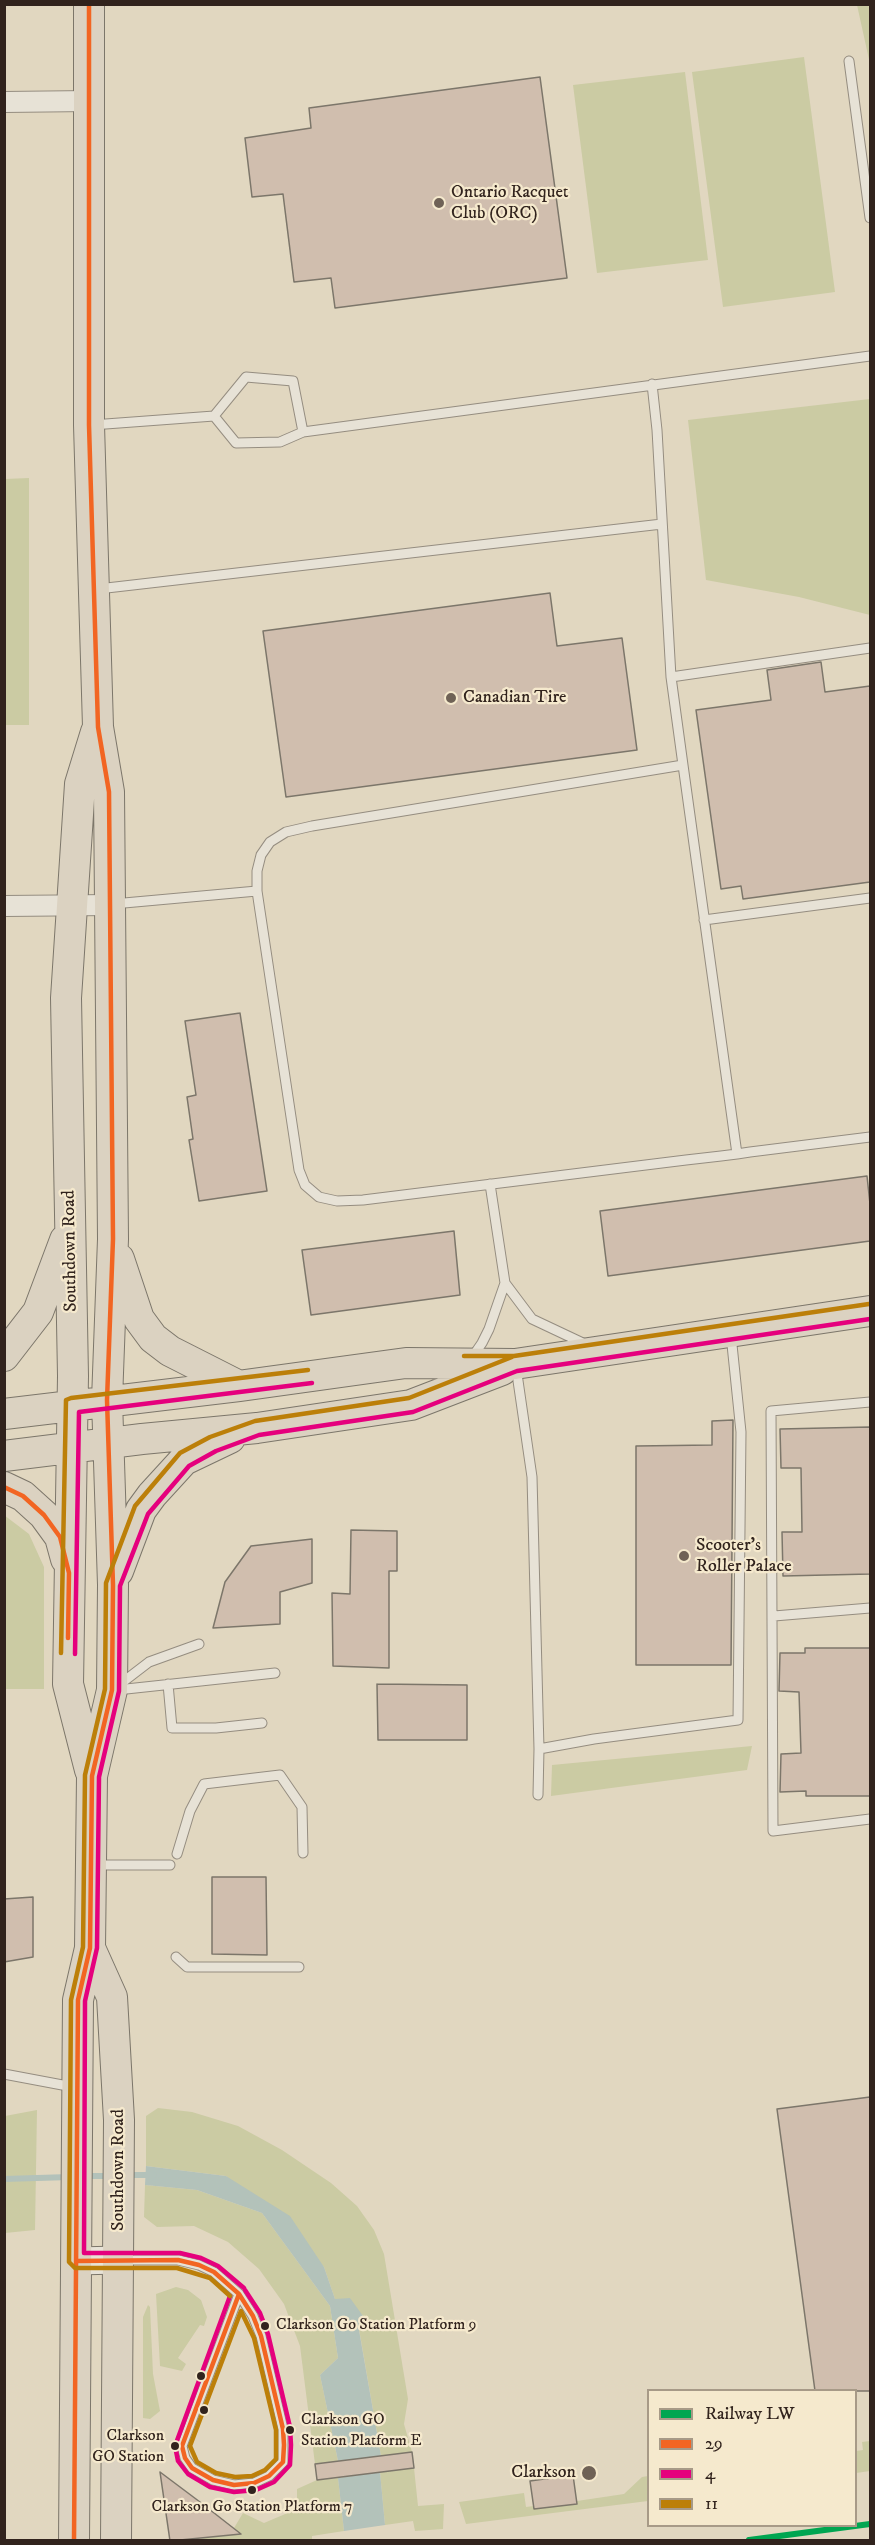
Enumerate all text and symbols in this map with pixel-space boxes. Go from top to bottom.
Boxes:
place label: Ontario Racquet Club (ORC) [451,182,569,224]
marker: Ontario Racquet Club (ORC) [432,196,446,210]
place label: Canadian Tire [463,687,567,709]
marker: Canadian Tire [444,691,458,705]
street label: Southdown Road [59,1190,83,1312]
place label: Scooter's Roller Palace [696,1535,792,1578]
marker: Scooter's Roller Palace [677,1549,691,1563]
street label: Southdown Road [108,2109,130,2231]
place label: Clarkson Go Station Platform 9 [276,2316,477,2336]
marker: Clarkson Go Station Platform 9 [259,2320,271,2332]
unlabelled marker [195,2370,207,2382]
legend [647,2389,857,2527]
text: Railway LW [705,2403,795,2425]
unlabelled marker [198,2404,210,2416]
place label: Clarkson GO Station Platform E [301,2411,422,2449]
marker: Clarkson GO Station Platform E [284,2424,296,2436]
place label: Clarkson GO Station [92,2427,164,2465]
text: 29 [705,2433,723,2455]
marker: Clarkson GO Station [169,2440,181,2452]
place label: Clarkson [511,2462,576,2484]
text: 4 [705,2463,715,2485]
marker: Clarkson [580,2464,598,2482]
marker: Clarkson Go Station Platform 7 [246,2484,258,2496]
text: 11 [705,2493,718,2515]
place label: Clarkson Go Station Platform 7 [151,2498,353,2518]

